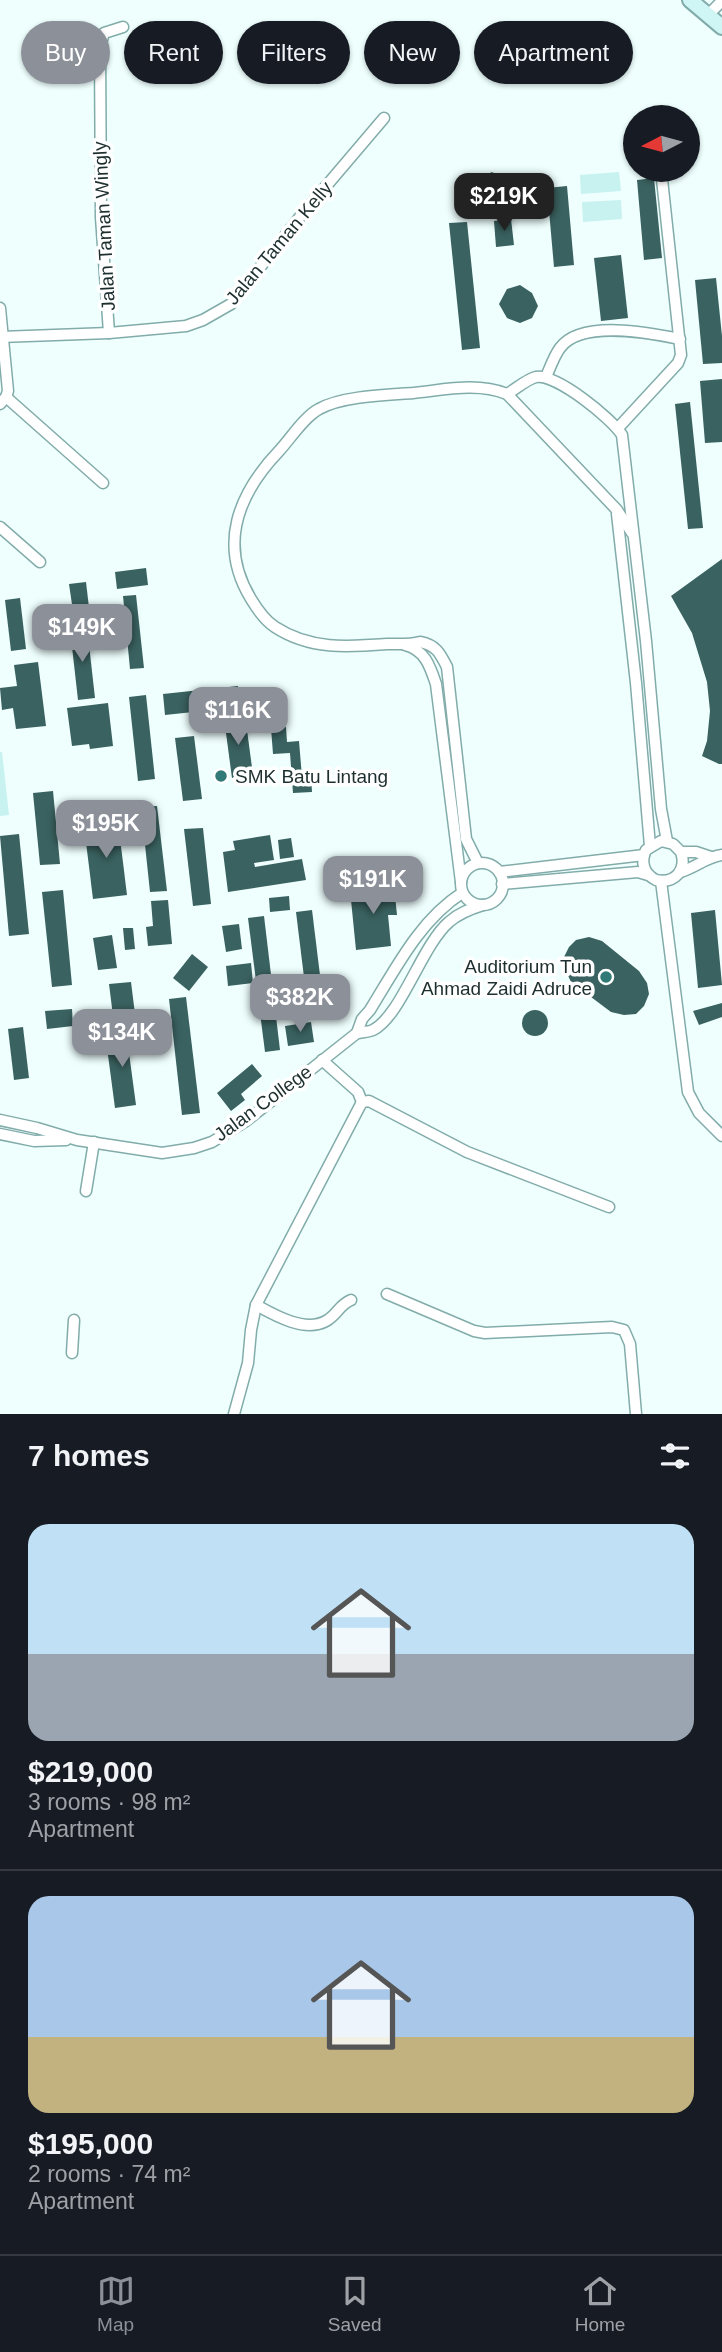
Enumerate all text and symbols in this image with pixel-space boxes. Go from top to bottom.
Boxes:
chip: Buy [21,21,110,84]
chip: Rent [124,21,223,84]
chip: Filters [237,21,350,84]
chip: New [364,21,460,84]
chip: Apartment [474,21,633,84]
north arrow [623,105,700,182]
map controls [623,105,700,182]
street label: Jalan Taman Wingly [89,140,119,311]
pin: $219K [455,174,553,233]
street label: Jalan Taman Kelly [222,177,337,309]
text: $219K [470,183,538,209]
pin: $149K [33,604,131,664]
text: $149K [48,614,116,640]
pin: $116K [189,688,287,747]
text: $116K [205,697,271,723]
place label: SMK Batu Lintang [235,766,388,787]
marker: SMK Batu Lintang [213,768,229,784]
pin: $195K [57,800,155,860]
text: $195K [72,810,140,836]
pin: $191K [324,856,422,916]
text: $191K [339,866,407,892]
place label: Auditorium Tun Ahmad Zaidi Adruce [421,956,592,999]
marker: Auditorium Tun Ahmad Zaidi Adruce [598,969,614,985]
pin: $382K [251,974,349,1034]
text: $382K [266,984,334,1010]
pin: $134K [73,1010,171,1069]
text: $134K [88,1019,156,1045]
street label: Jalan College [210,1061,316,1145]
icon: filters [656,1437,694,1475]
text: 7 homes [28,1439,150,1472]
icon: home [298,1570,424,1696]
text: $219,000 [28,1755,153,1788]
text: 3 rooms · 98 m² [28,1789,190,1815]
text: Apartment [28,1816,134,1842]
icon: home [298,1942,424,2068]
text: $195,000 [28,2127,153,2160]
text: 2 rooms · 74 m² [28,2161,190,2187]
text: Apartment [28,2188,134,2214]
tab: Map [97,2272,135,2336]
tab: Saved [328,2272,382,2336]
tab: Home [575,2272,625,2336]

